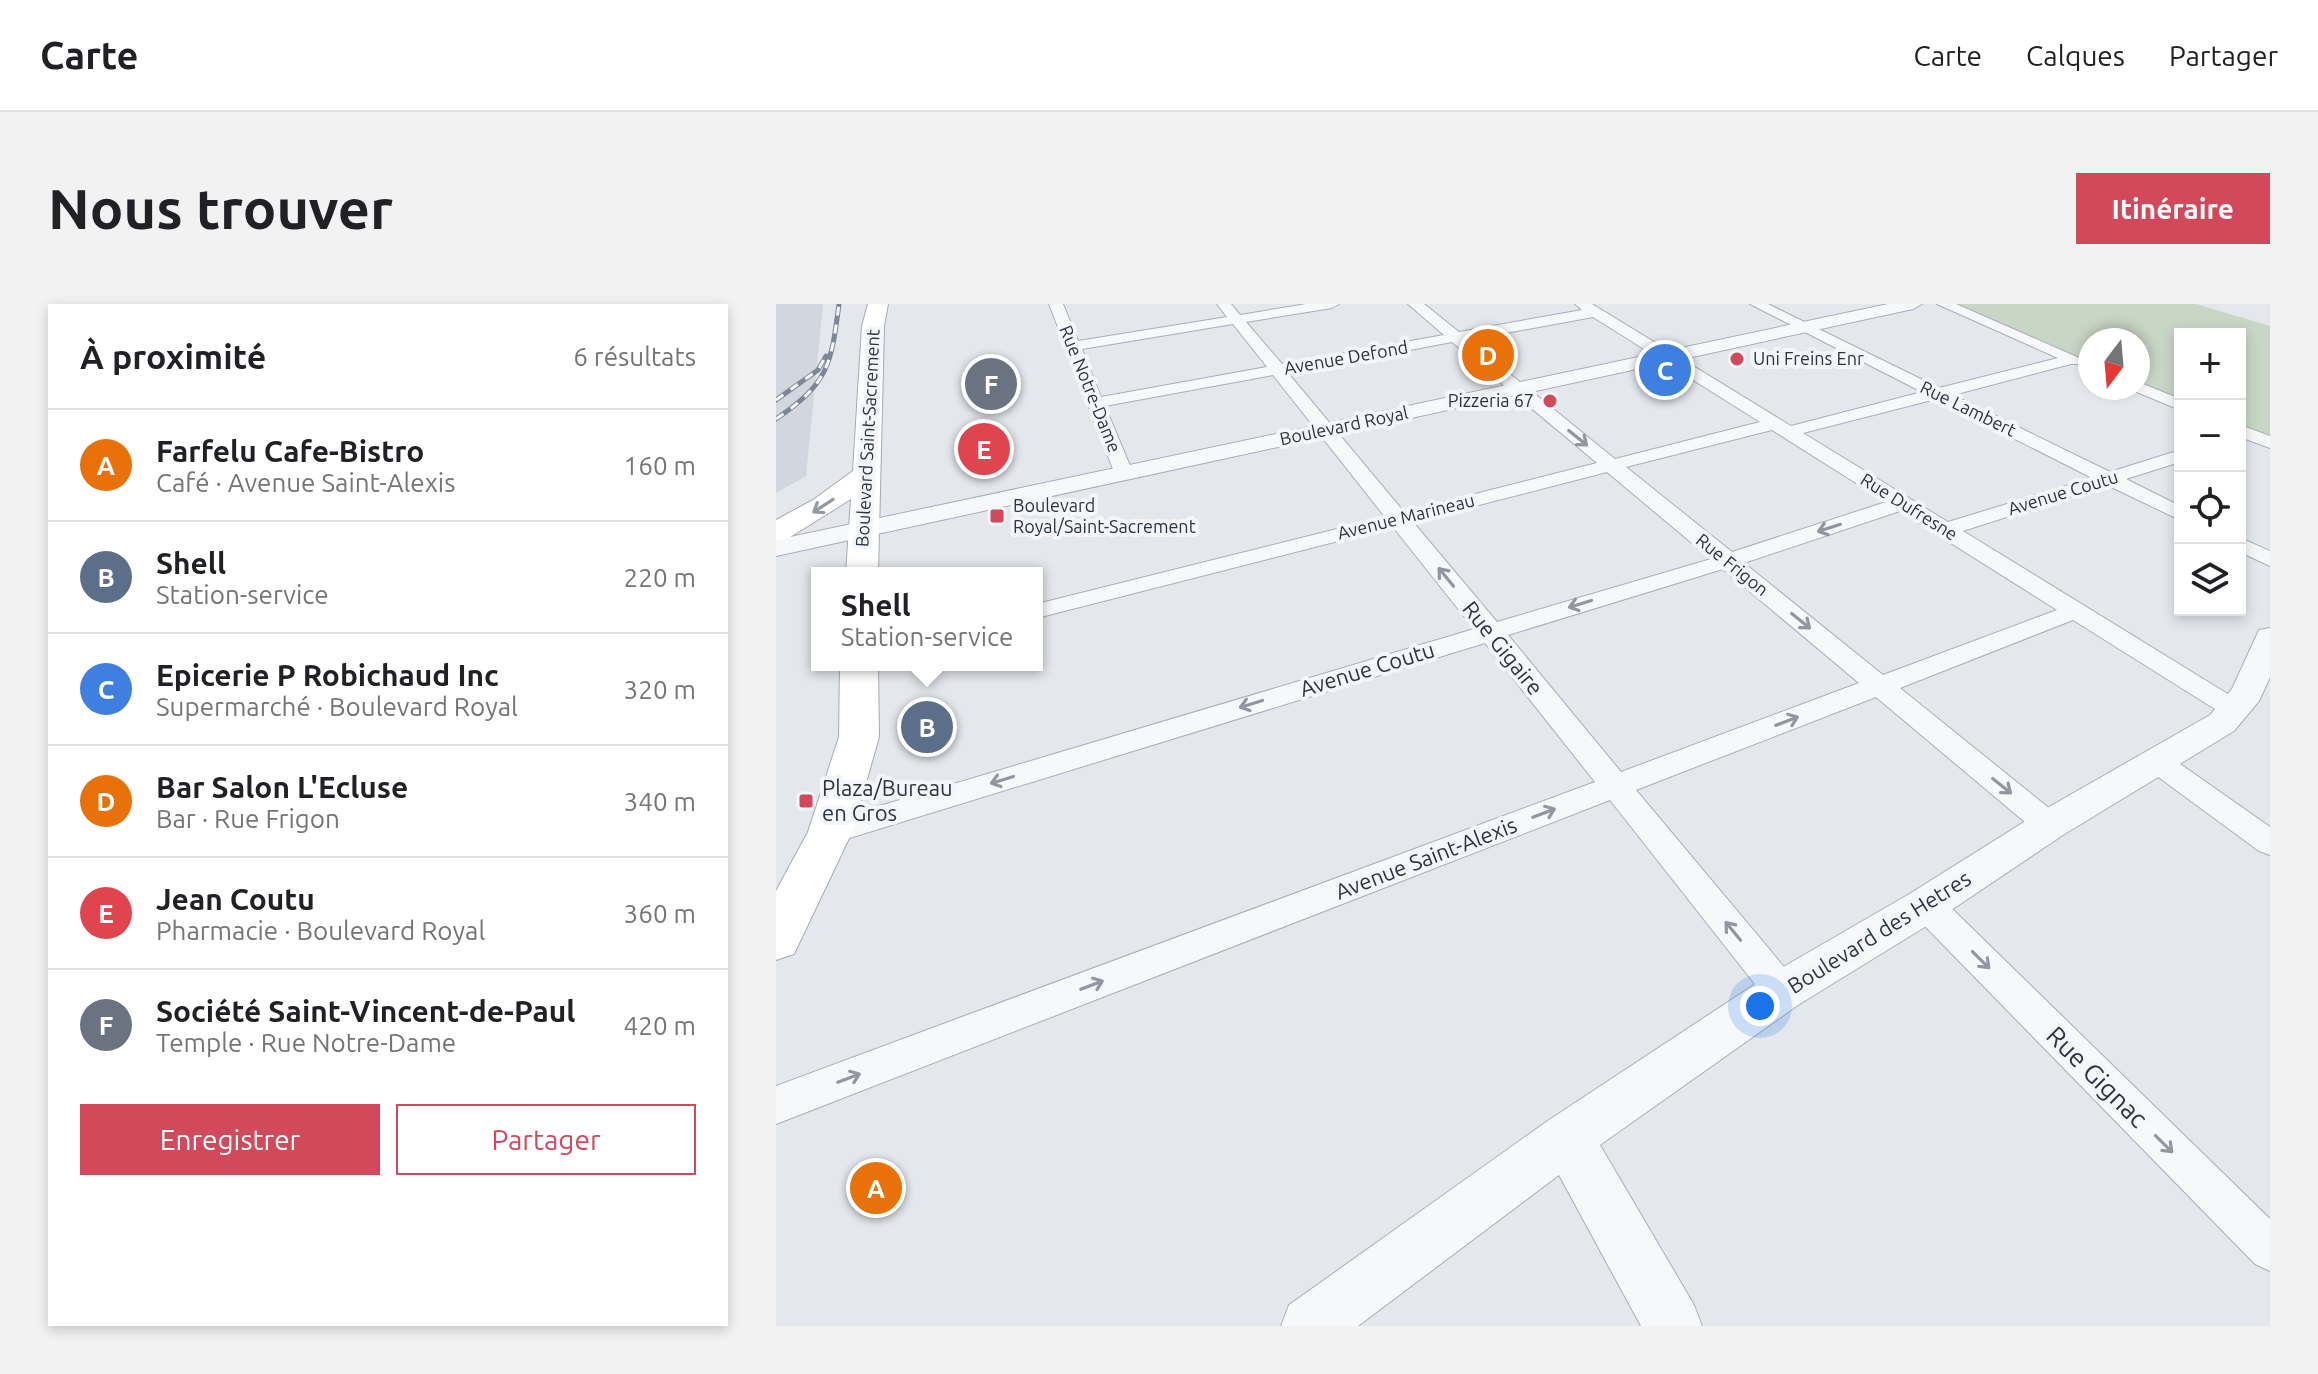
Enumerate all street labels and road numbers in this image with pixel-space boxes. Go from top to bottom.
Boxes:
street label: Rue Notre-Dame [1056,322,1126,455]
street label: Boulevard Saint-Sacrement [851,328,883,547]
street label: Avenue Defond [1282,336,1409,378]
street label: Rue Lambert [1917,376,2020,440]
street label: Boulevard Royal [1278,402,1410,448]
street label: Avenue Coutu [2005,466,2120,518]
street label: Rue Dufresne [1858,468,1962,544]
street label: Avenue Marineau [1335,489,1476,543]
street label: Rue Frigon [1692,529,1773,599]
street label: Rue Gigaire [1458,596,1549,700]
street label: Avenue Coutu [1297,636,1437,701]
street label: Avenue Saint-Alexis [1331,811,1520,904]
street label: Boulevard des Hetres [1783,865,1975,998]
street label: Rue Gignac [2041,1020,2154,1133]

